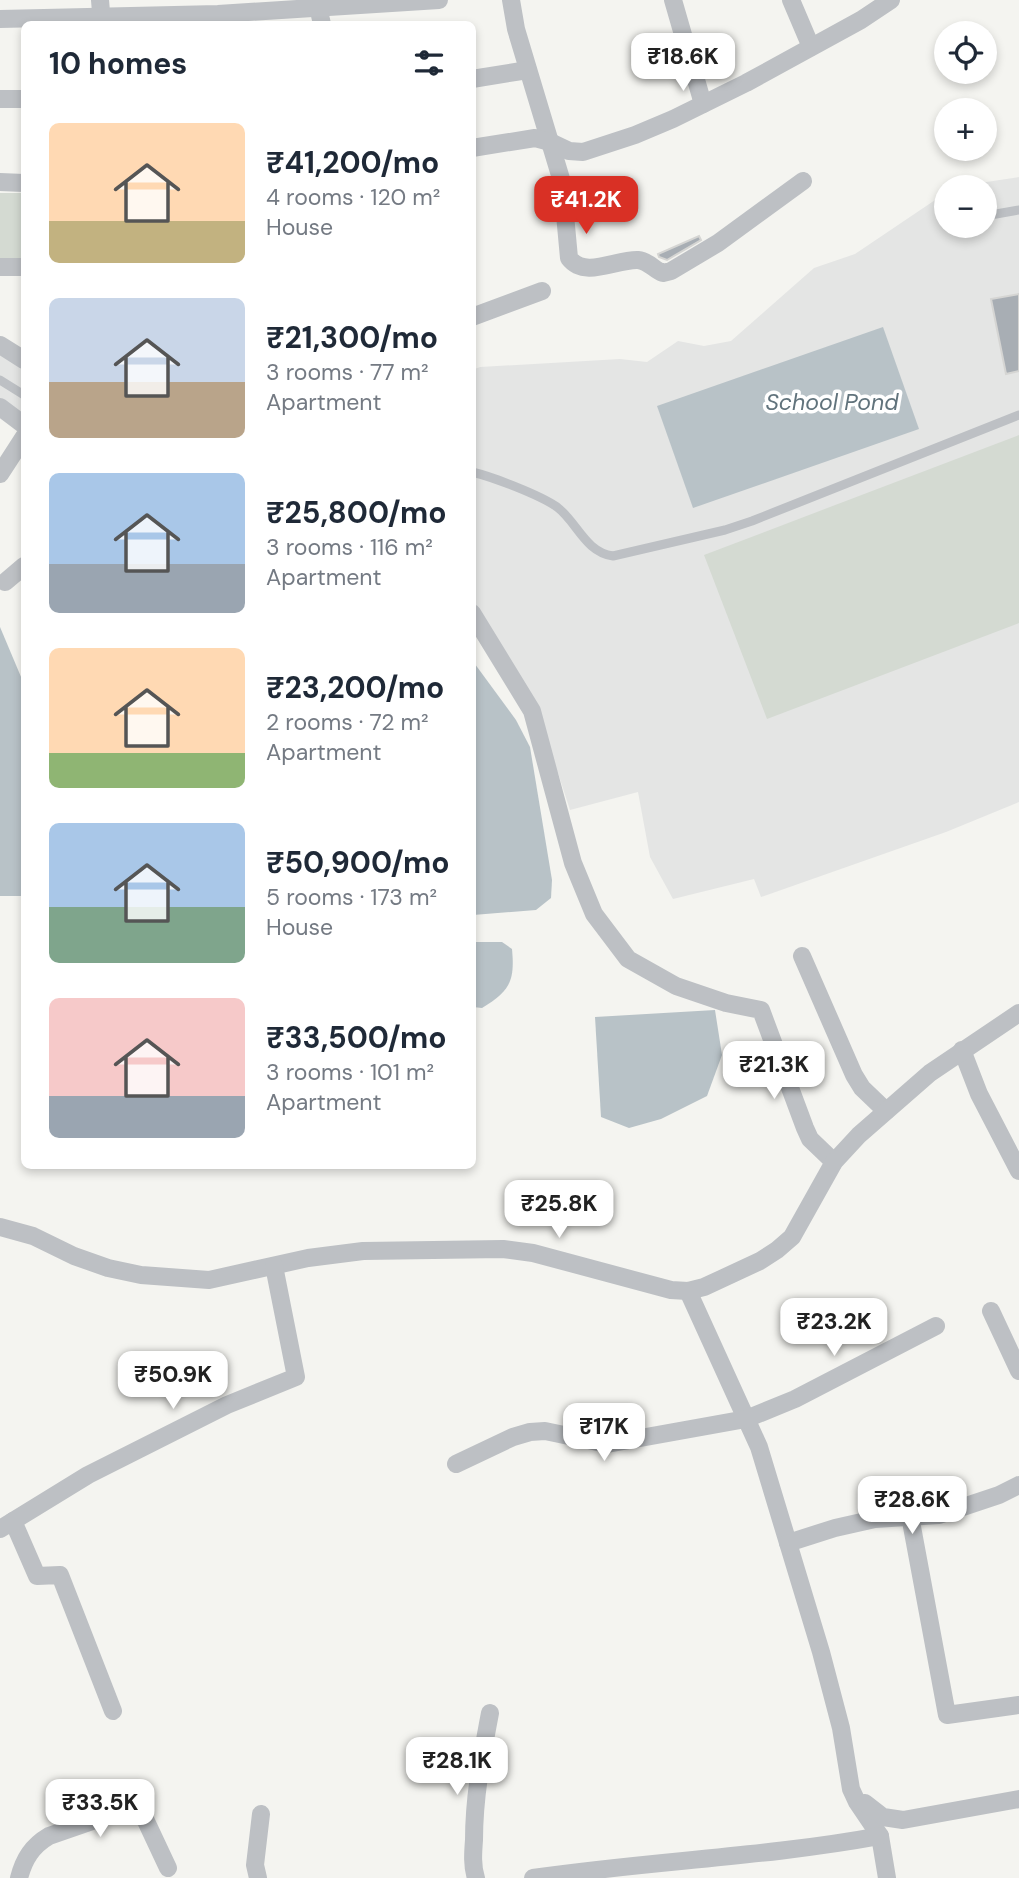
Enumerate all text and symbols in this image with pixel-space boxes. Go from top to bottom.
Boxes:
map controls [934,21,997,238]
button: locate [934,21,997,84]
pin: ₹18.6K [626,34,740,93]
text: ₹18.6K [647,41,719,71]
text: 10 homes [49,44,187,83]
icon: filters [410,44,448,82]
button: + [934,98,997,161]
text: ₹41,200/mo [266,143,439,182]
icon: home [105,151,189,235]
button: − [934,175,997,238]
pin: ₹41.2K [529,176,643,236]
text: 4 rooms · 120 m² [266,182,440,212]
text: ₹41.2K [550,184,622,214]
text: House [266,212,333,242]
text: ₹21,300/mo [266,318,438,357]
icon: home [105,326,189,410]
text: 3 rooms · 77 m² [266,357,429,387]
text: Apartment [266,387,381,417]
water label: School Pond [765,387,899,417]
text: ₹25,800/mo [266,493,447,532]
icon: home [105,501,189,585]
text: 3 rooms · 116 m² [266,532,433,562]
text: Apartment [266,562,381,592]
text: ₹23,200/mo [266,668,444,707]
icon: home [105,676,189,760]
text: 2 rooms · 72 m² [266,707,429,737]
text: Apartment [266,737,381,767]
text: ₹50,900/mo [266,843,450,882]
icon: home [105,851,189,935]
text: 5 rooms · 173 m² [266,882,437,912]
text: House [266,912,333,942]
text: ₹33,500/mo [266,1018,446,1057]
icon: home [105,1026,189,1110]
pin: ₹21.3K [717,1042,831,1101]
text: ₹21.3K [739,1049,809,1079]
text: 3 rooms · 101 m² [266,1057,434,1087]
text: Apartment [266,1087,381,1117]
pin: ₹25.8K [502,1180,616,1240]
text: ₹25.8K [520,1188,598,1218]
pin: ₹23.2K [777,1298,891,1358]
text: ₹23.2K [796,1306,872,1336]
pin: ₹50.9K [116,1352,230,1411]
text: ₹50.9K [134,1359,212,1389]
pin: ₹17K [563,1404,645,1463]
text: ₹17K [579,1411,629,1441]
pin: ₹28.6K [855,1476,969,1536]
text: ₹28.6K [874,1484,950,1514]
pin: ₹28.1K [400,1738,514,1797]
text: ₹28.1K [422,1745,492,1775]
pin: ₹33.5K [43,1780,157,1839]
text: ₹33.5K [61,1787,139,1817]

